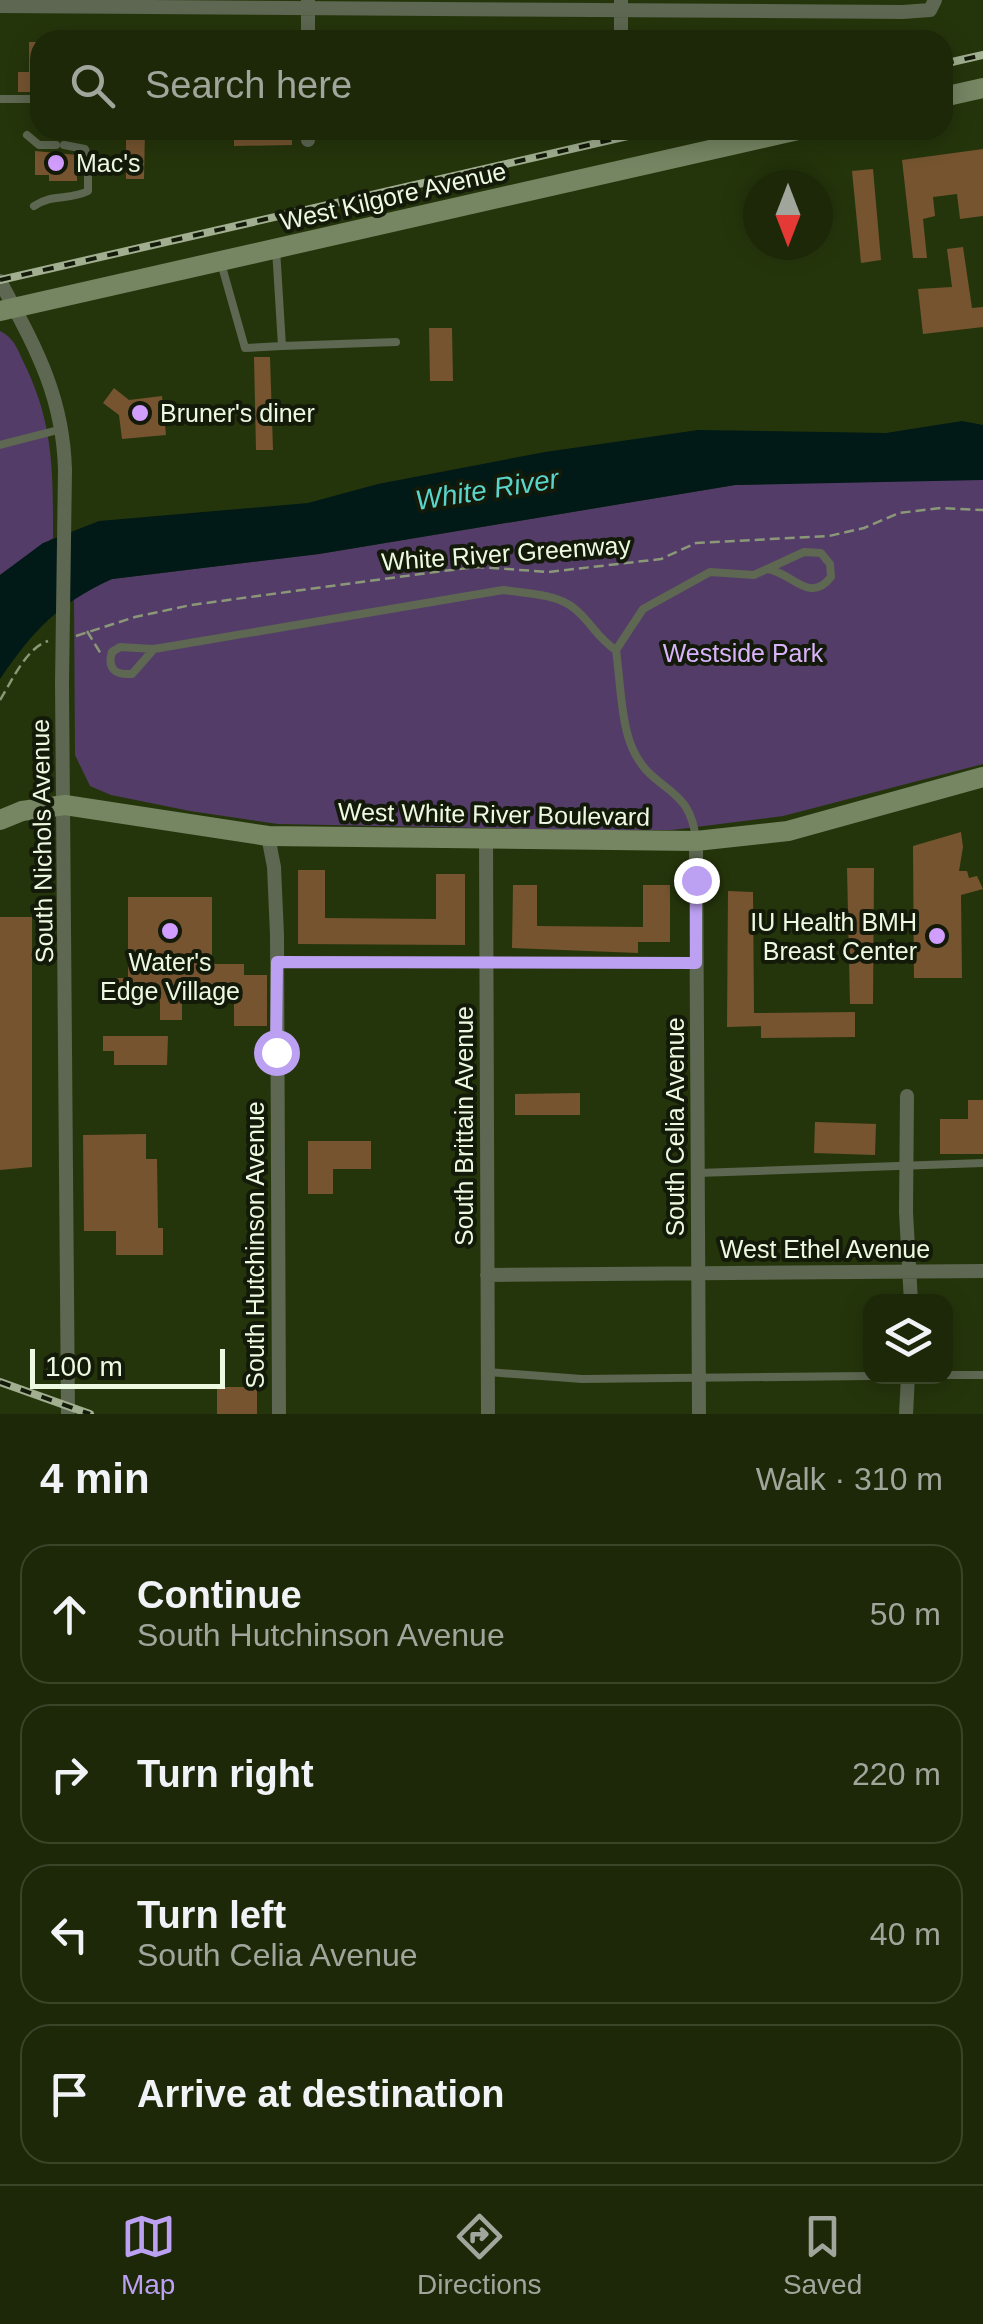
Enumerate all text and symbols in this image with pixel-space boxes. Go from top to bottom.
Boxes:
search box [30,30,953,140]
icon: search [65,58,120,113]
text: Search here [145,64,352,106]
place label: Mac's [76,149,141,177]
marker: Mac's [45,152,67,174]
street label: West Kilgore Avenue [277,156,509,236]
north arrow [743,170,833,260]
place label: Bruner's diner [160,399,315,427]
marker: Bruner's diner [129,402,151,424]
water label: White River [413,463,563,516]
street label: White River Greenway [380,530,632,576]
park label: Westside Park [663,639,824,667]
street label: South Nichols Avenue [26,719,58,963]
street label: West White River Boulevard [338,797,650,831]
route end [674,858,720,904]
place label: IU Health BMH Breast Center [750,908,917,965]
marker: Water's Edge Village [159,920,181,942]
marker: IU Health BMH Breast Center [926,925,948,947]
place label: Water's Edge Village [100,948,240,1005]
street label: South Brittain Avenue [450,1006,478,1246]
street label: South Celia Avenue [661,1017,689,1237]
route start [254,1030,300,1076]
street label: South Hutchinson Avenue [241,1101,269,1389]
street label: West Ethel Avenue [720,1235,930,1263]
map controls [863,1294,953,1384]
button: layers [863,1294,953,1384]
scale bar [30,1344,225,1388]
text: 100 m [45,1351,123,1382]
text: 4 min [40,1455,150,1502]
text: Walk · 310 m [756,1461,943,1497]
text: Continue [137,1574,302,1616]
icon: ahead [42,1587,97,1642]
text: 50 m [870,1596,941,1632]
text: South Hutchinson Avenue [137,1617,505,1653]
icon: right [42,1747,97,1802]
text: Turn right [137,1753,314,1795]
text: 220 m [852,1756,941,1792]
text: Turn left [137,1894,286,1936]
icon: left [42,1907,97,1962]
text: 40 m [870,1916,941,1952]
text: South Celia Avenue [137,1937,418,1973]
icon: arrive [42,2067,97,2122]
text: Arrive at destination [137,2073,504,2115]
tab: Map [121,2209,176,2301]
tab: Directions [417,2209,542,2301]
tab: Saved [783,2209,862,2301]

